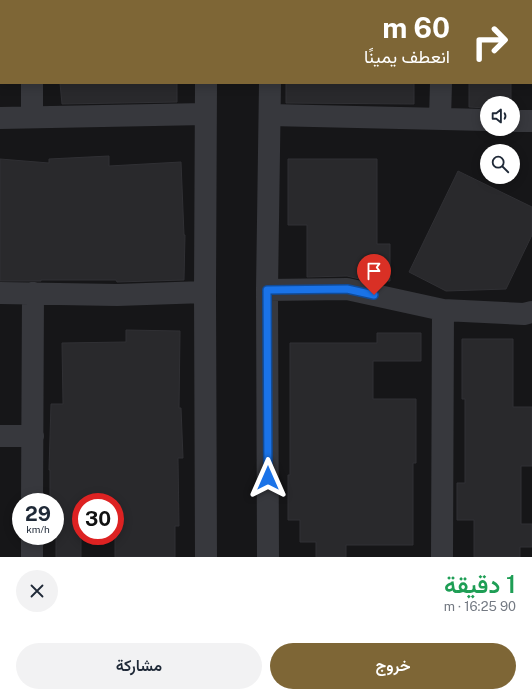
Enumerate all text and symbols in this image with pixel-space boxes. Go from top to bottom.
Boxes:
text: 60 m [382,11,450,44]
icon: right [464,16,516,68]
text: انعطف يمينًا [364,46,450,67]
map controls [480,96,520,184]
button: sound [480,96,520,136]
button: search [480,144,520,184]
pin [357,254,391,295]
icon: arrive [363,260,385,282]
position arrow [247,457,289,499]
speed limit sign: 30 [72,493,124,545]
text: 29 [25,502,51,526]
text: km/h [26,523,50,535]
button: close [16,570,58,612]
text: 1 دقيقة [444,570,516,598]
text: 90 m · 16:25 [444,599,516,614]
button: مشاركة [16,643,262,689]
button: خروج [270,643,516,689]

